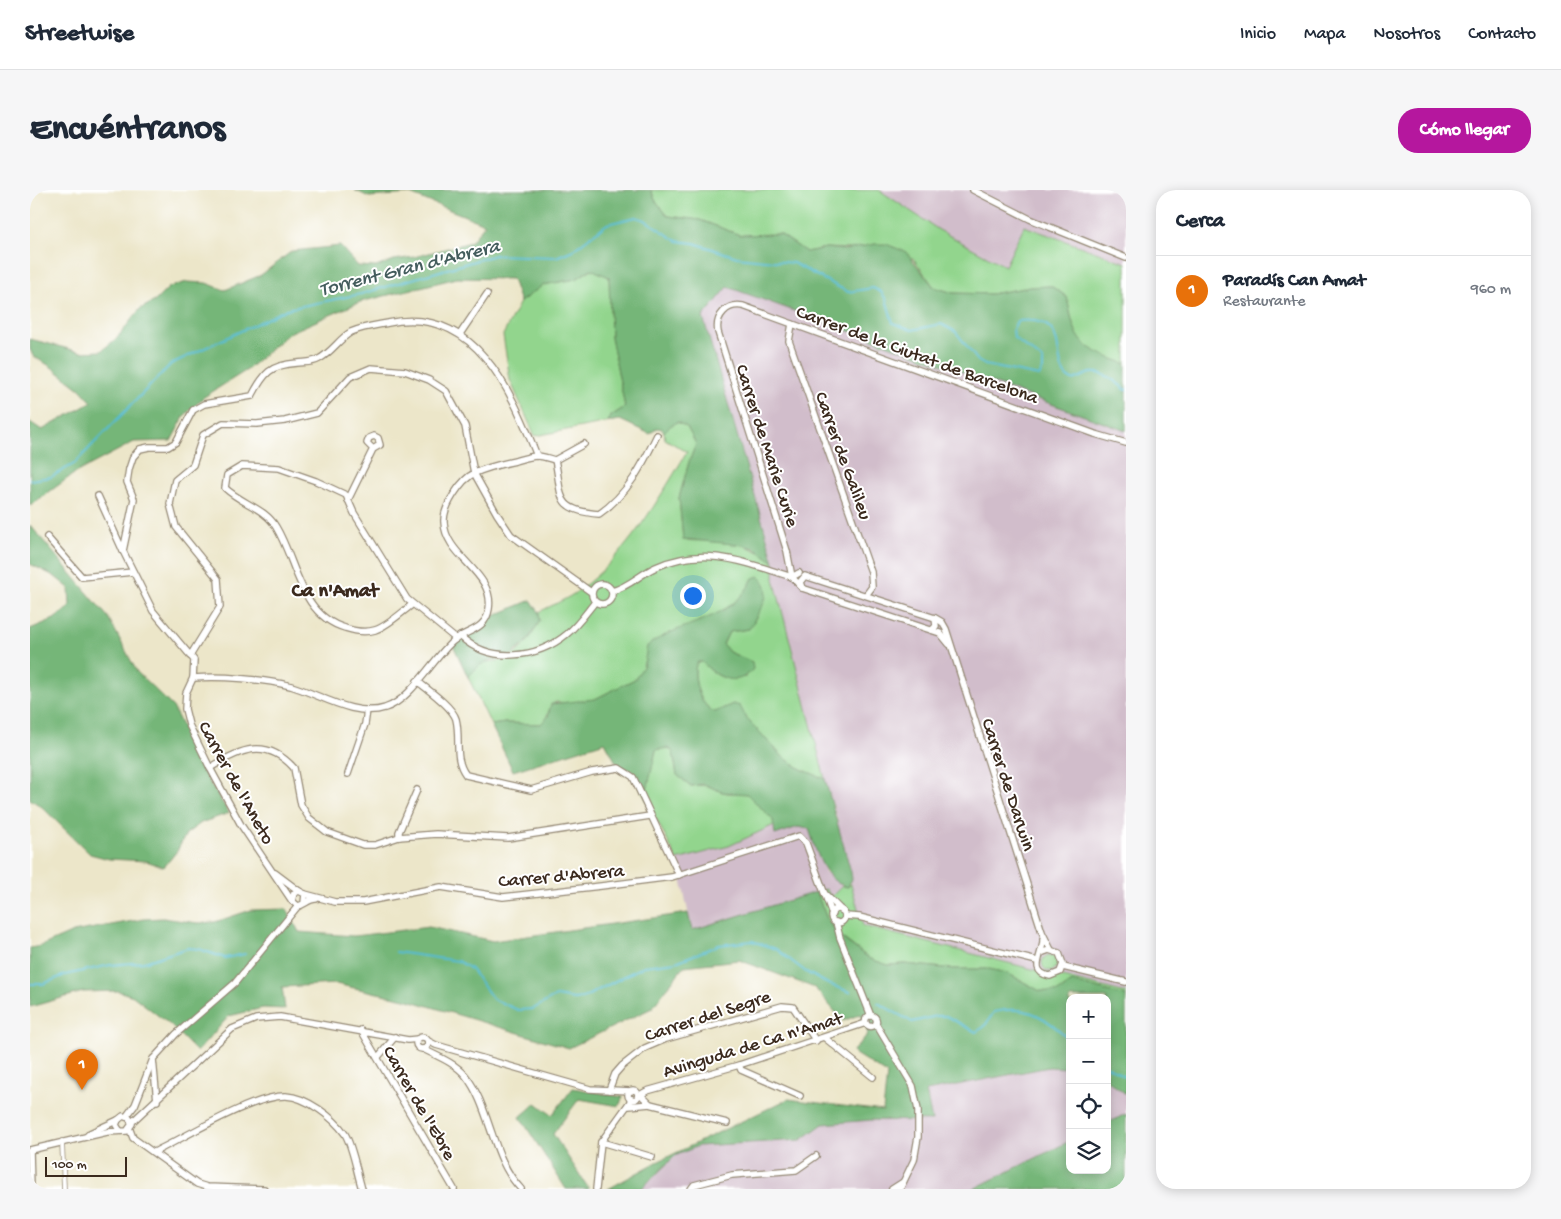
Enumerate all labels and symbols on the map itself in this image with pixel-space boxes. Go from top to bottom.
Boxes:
water label: Torrent Gran d'Abrera [317,235,504,303]
street label: Carrer de la Ciutat de Barcelona [792,302,1042,411]
street label: Carrer de Marie Curie [729,362,803,530]
street label: Carrer de Galileu [808,389,876,523]
district label: Ca n'Amat [291,581,380,604]
your location [680,583,706,609]
street label: Carrer de Darwin [974,716,1039,854]
street label: Carrer de l'Aneto [192,718,278,849]
street label: Carrer d'Abrera [497,860,627,894]
street label: Carrer del Segre [642,986,774,1048]
street label: Avinguda de Ca n'Amat [661,1007,848,1085]
street label: Carrer de l'Ebre [376,1042,460,1165]
pin: 1 [66,1049,98,1090]
scale bar [45,1154,128,1177]

